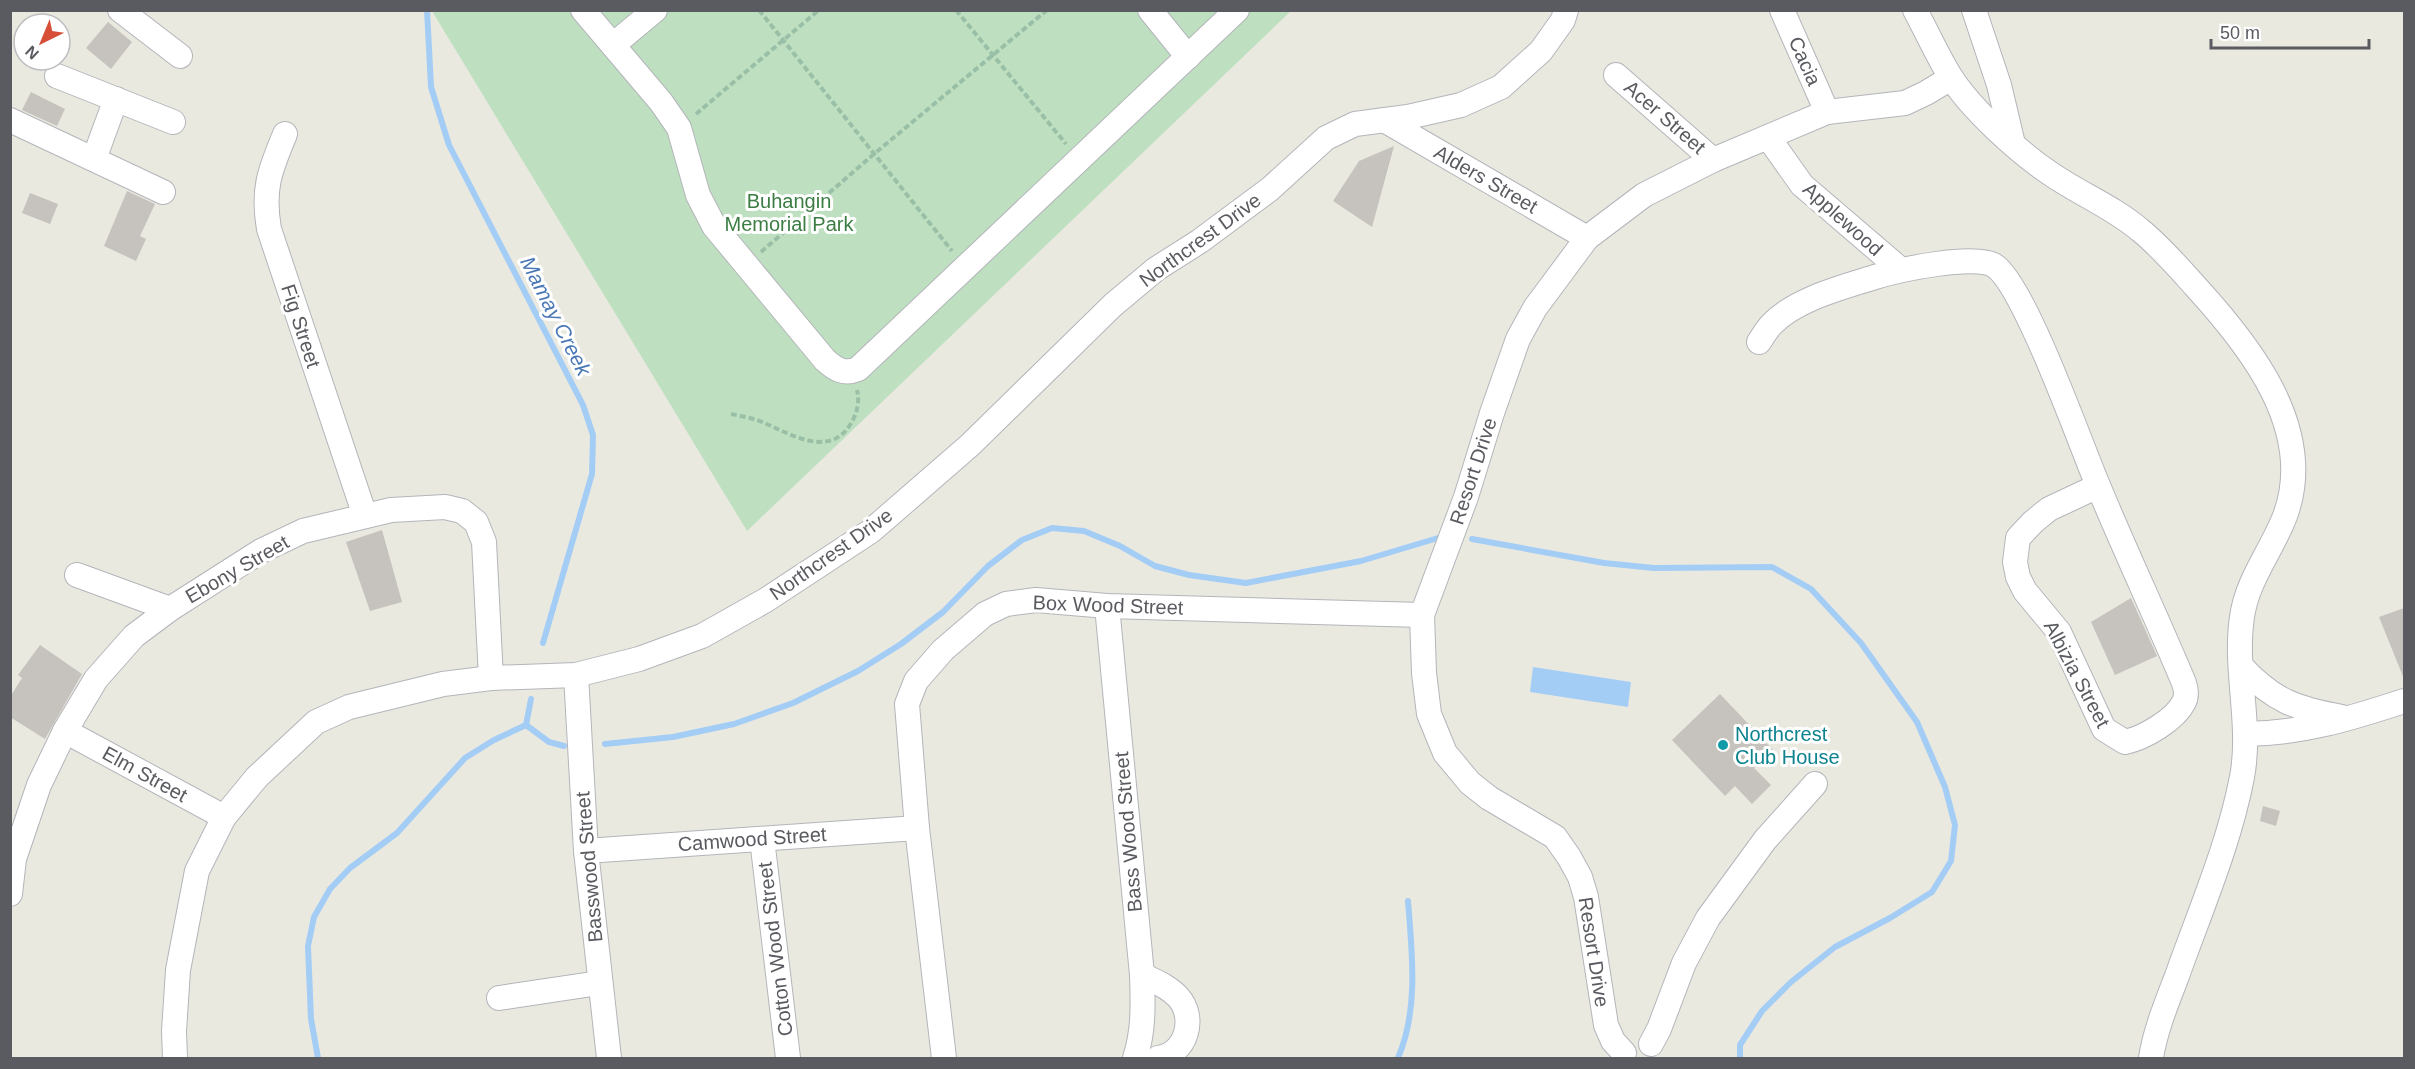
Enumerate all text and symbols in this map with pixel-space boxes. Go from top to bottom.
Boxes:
north arrow [12,12,72,72]
scale bar [2211,12,2368,50]
text: 50 m [2220,23,2260,43]
street label: Cacia [1785,33,1826,90]
text: N [22,42,42,63]
street label: Acer Street [1620,76,1710,158]
street label: Alders Street [1430,141,1542,218]
street label: Applewood [1799,178,1887,260]
street label: Northcrest Drive [1135,189,1265,291]
park label: Buhangin Memorial Park [725,190,854,235]
water label: Mamay Creek [516,253,597,381]
street label: Fig Street [277,281,325,371]
street label: Resort Drive [1445,415,1501,527]
street label: Northcrest Drive [766,504,896,604]
street label: Ebony Street [181,530,293,607]
street label: Box Wood Street [1032,591,1184,619]
street label: Albizia Street [2040,617,2115,732]
place label: Northcrest Club House [1735,723,1840,768]
marker: Northcrest Club House [1716,738,1730,752]
street label: Elm Street [99,742,192,806]
street label: Bass Wood Street [1110,750,1146,913]
street label: Basswood Street [571,790,607,943]
street label: Camwood Street [677,823,827,855]
street label: Cotton Wood Street [753,860,797,1037]
street label: Resort Drive [1574,895,1614,1009]

